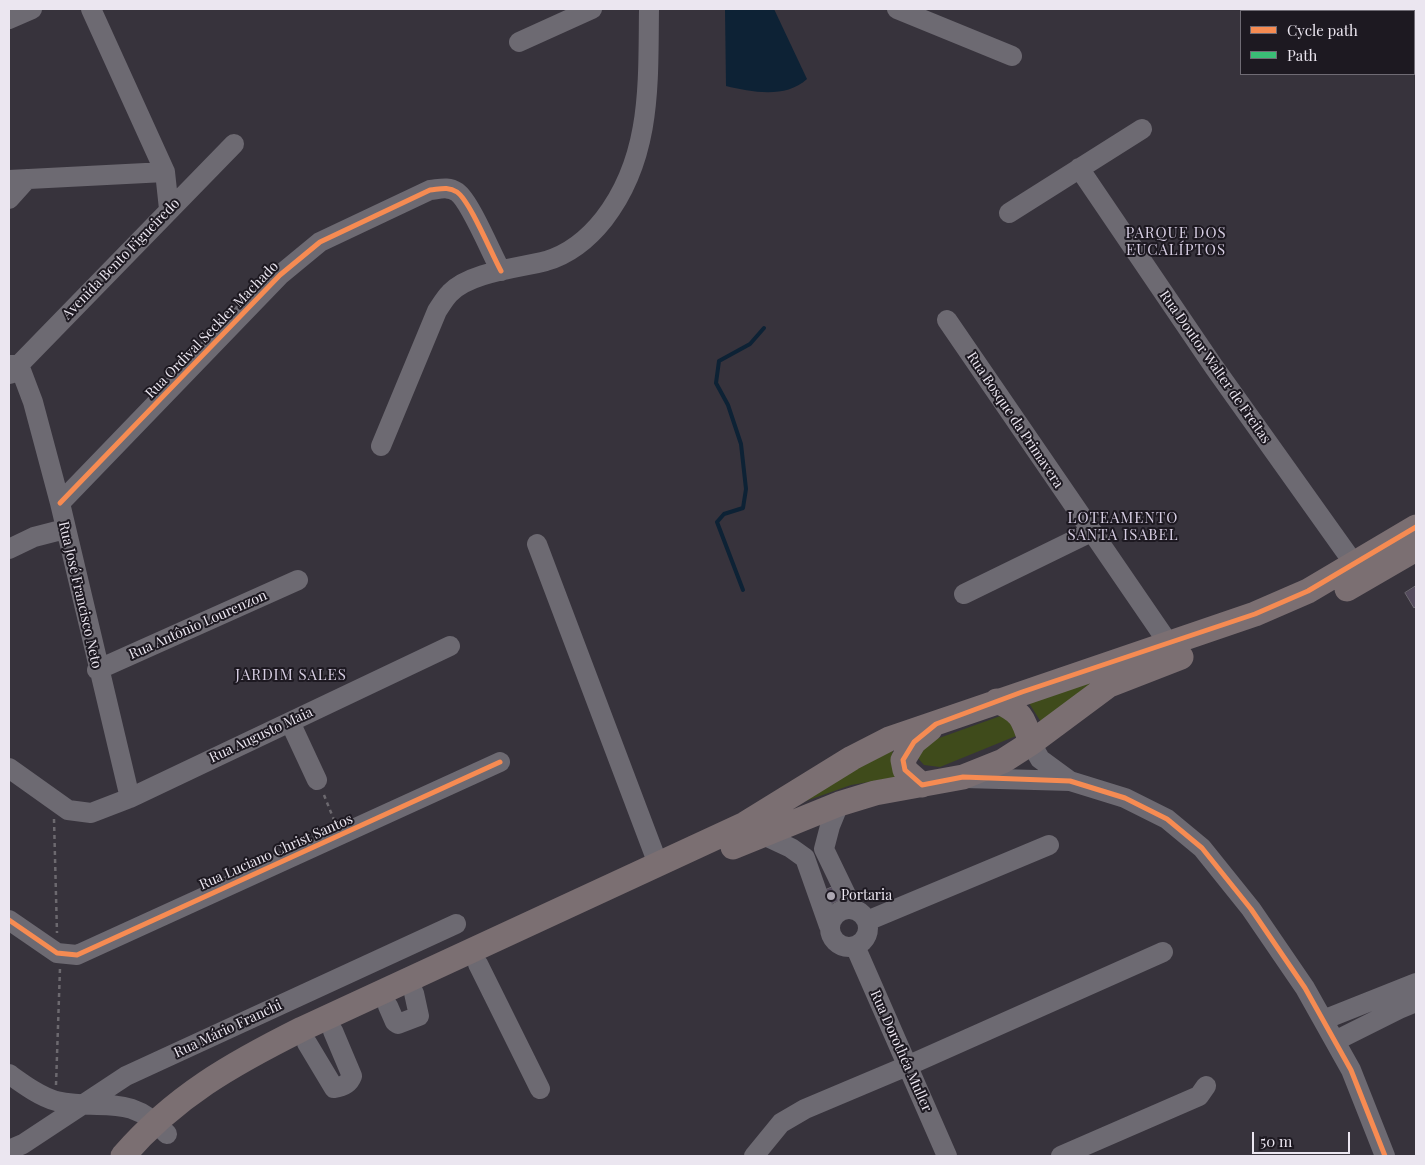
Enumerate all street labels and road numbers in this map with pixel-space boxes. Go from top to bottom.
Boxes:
street label: Avenida Bento Figueiredo [59,195,183,323]
street label: Rua Ordival Seckler Machado [142,258,282,402]
street label: Rua Doutor Walter de Freitas [1156,287,1274,447]
street label: Rua Bosque da Primavera [963,349,1067,491]
street label: Rua José Francisco Neto [55,520,105,670]
street label: Rua Antônio Lourenzon [126,587,270,663]
street label: Rua Augusto Maia [207,704,315,766]
street label: Rua Luciano Christ Santos [197,811,355,893]
street label: Rua Dorothéa Muller [867,988,935,1114]
street label: Rua Mário Franchi [171,997,285,1061]

